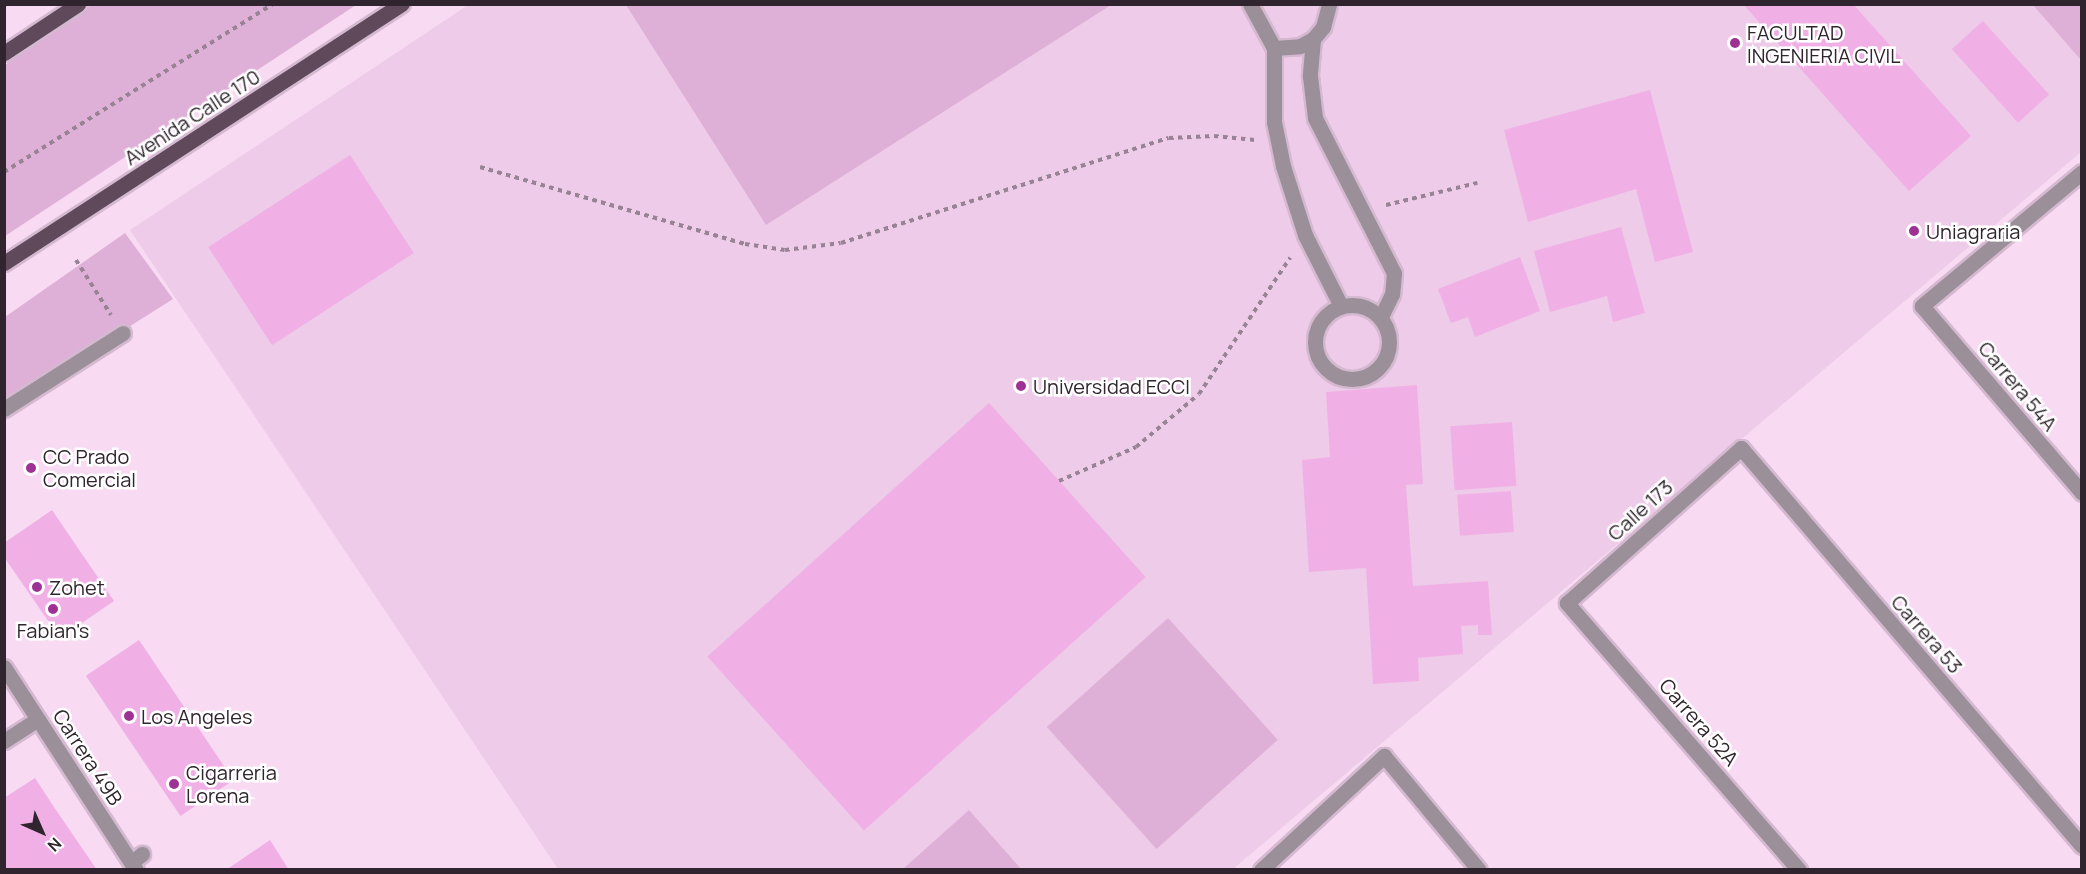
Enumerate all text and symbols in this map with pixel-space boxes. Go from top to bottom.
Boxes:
place label: FACULTAD INGENIERIA CIVIL [1747,20,1900,67]
marker: FACULTAD INGENIERIA CIVIL [1728,36,1742,50]
street label: Avenida Calle 170 [120,64,264,170]
place label: Uniagraria [1926,219,2020,243]
marker: Uniagraria [1907,224,1921,238]
street label: Carrera 54A [1974,336,2062,436]
place label: Universidad ECCI [1033,374,1190,398]
marker: Universidad ECCI [1014,379,1028,393]
place label: CC Prado Comercial [43,444,136,491]
marker: CC Prado Comercial [24,461,38,475]
street label: Calle 173 [1602,475,1678,545]
place label: Zohet [49,575,105,599]
marker: Zohet [30,580,44,594]
street label: Carrera 53 [1886,590,1968,678]
marker: Fabian's [46,602,60,616]
place label: Fabian's [17,618,89,642]
street label: Carrera 52A [1655,673,1743,771]
place label: Los Angeles [141,704,252,728]
street label: Carrera 49B [48,705,128,809]
marker: Los Angeles [122,709,136,723]
place label: Cigarreria Lorena [186,760,277,807]
marker: Cigarreria Lorena [167,777,181,791]
north arrow [12,802,72,862]
text: N [43,833,67,857]

